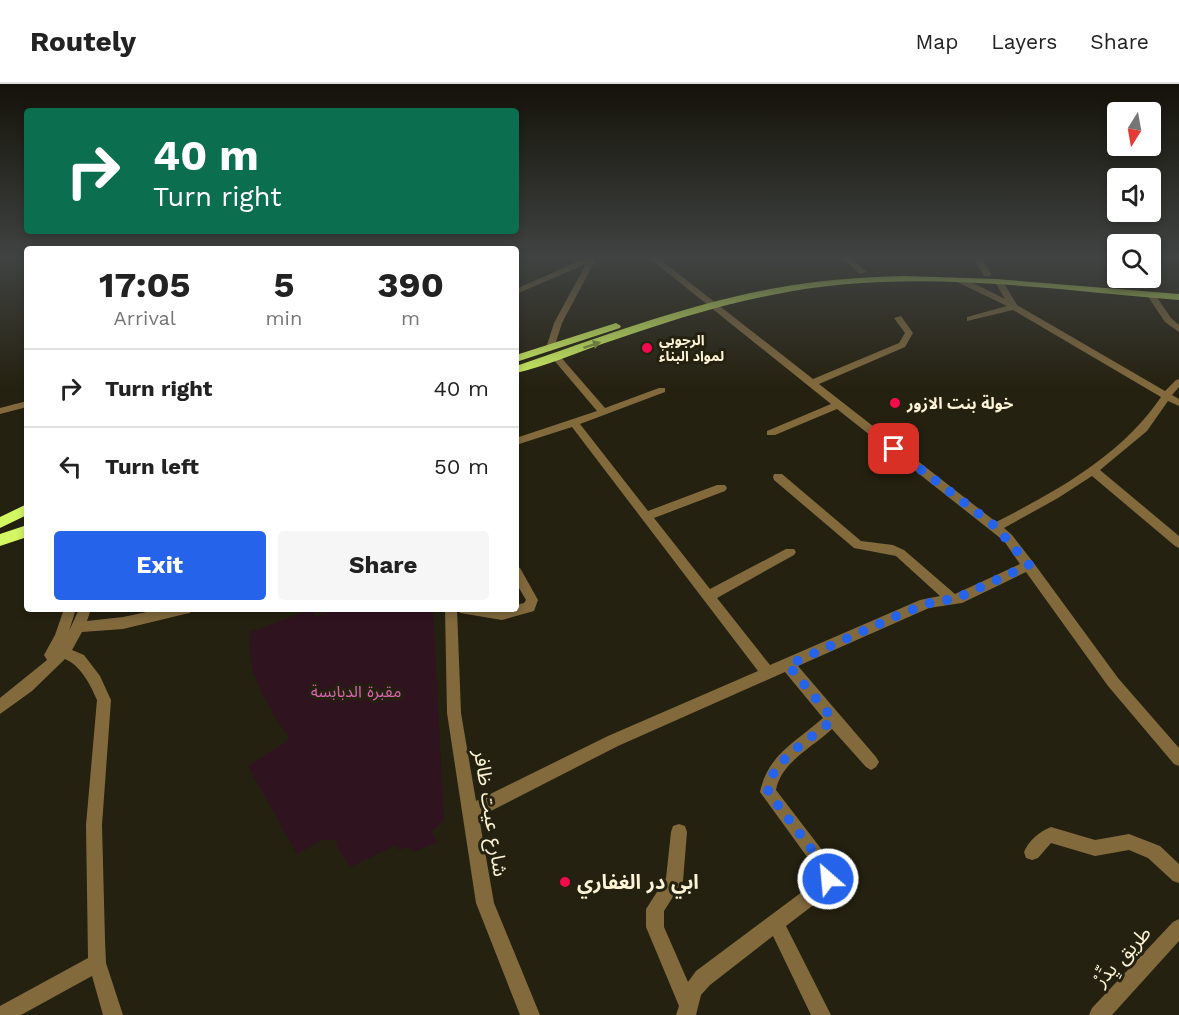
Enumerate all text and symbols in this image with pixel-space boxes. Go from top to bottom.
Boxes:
text: Routely [30,25,136,58]
text: Map [915,29,958,54]
text: Layers [991,29,1057,54]
text: Share [1090,29,1149,54]
north arrow [1107,102,1161,156]
map controls [1107,102,1161,288]
text: 40 m [153,131,259,180]
icon: right [54,132,132,210]
button: sound [1107,168,1161,222]
text: Turn right [153,181,282,213]
button: search [1107,234,1161,288]
text: 17:05 [99,264,191,306]
text: 5 [273,264,294,306]
text: 390 [377,264,444,306]
text: Arrival [114,306,176,330]
text: min [266,306,302,330]
text: m [401,306,420,330]
place label: الرجوبي لمواد البناء [659,332,724,364]
one-way arrow [583,340,601,350]
marker: الرجوبي لمواد البناء [640,341,654,355]
icon: right [54,372,87,405]
text: Turn right [105,376,212,401]
text: 40 m [433,376,489,401]
place label: خولة بنت الازور [906,394,1013,413]
marker: خولة بنت الازور [888,396,902,410]
pin [868,423,919,474]
icon: arrive [877,432,910,465]
icon: left [54,450,87,483]
text: Turn left [105,454,199,479]
text: 50 m [434,454,489,479]
button: Exit [54,531,266,600]
button: Share [278,531,489,600]
park label: مقبرة الدبابسة [311,682,401,701]
street label: شارع عيت ظافر [466,747,513,879]
position arrow [796,847,860,911]
place label: ابي در الغفاري [577,870,699,899]
marker: ابي در الغفاري [558,875,572,889]
street label: طريق يِدِّرْ [1086,919,1158,994]

